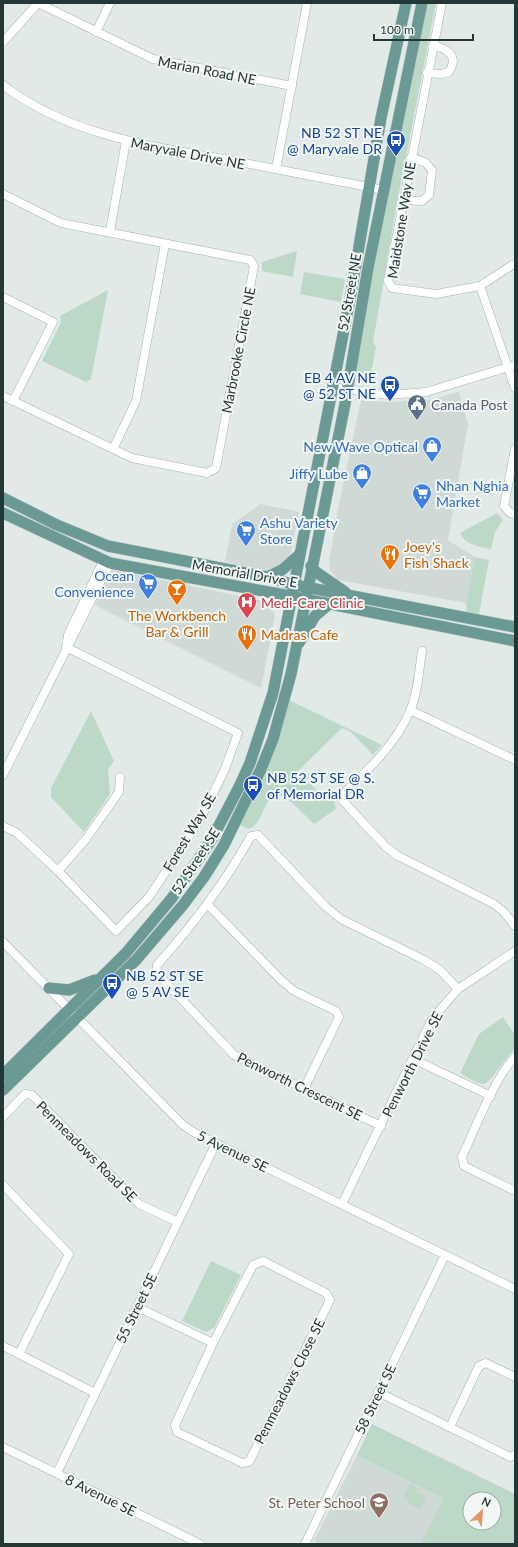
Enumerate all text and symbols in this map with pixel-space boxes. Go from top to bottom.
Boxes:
scale bar [374,16,473,42]
text: 100 m [380,22,414,37]
street label: Marian Road NE [156,52,258,88]
place label: NB 52 ST NE @ Maryvale DR [287,124,382,157]
bus stop icon: NB 52 ST NE @ Maryvale DR [385,129,407,157]
street label: Maryvale Drive NE [129,134,247,172]
street label: Maidstone Way NE [383,160,419,280]
street label: 52 Street NE [334,252,364,332]
street label: Marbrooke Circle NE [217,285,259,415]
place label: EB 4 AV NE @ 52 ST NE [303,369,376,402]
bus stop icon: EB 4 AV NE @ 52 ST NE [379,374,401,402]
public building icon: Canada Post [406,393,428,421]
place label: Canada Post [431,396,508,413]
shop icon: New Wave Optical [421,435,443,463]
place label: New Wave Optical [303,438,418,455]
shop icon: Jiffy Lube [351,462,373,490]
place label: Jiffy Lube [289,465,348,482]
place label: Nhan Nghia Market [436,477,509,510]
supermarket icon: Nhan Nghia Market [411,482,433,510]
place label: Ashu Variety Store [260,514,338,547]
supermarket icon: Ashu Variety Store [235,519,257,547]
place label: Joey's Fish Shack [404,538,470,571]
restaurant icon: Joey's Fish Shack [379,543,401,571]
street label: Memorial Drive E [191,555,299,591]
place label: Ocean Convenience [54,567,134,600]
supermarket icon: Ocean Convenience [137,572,159,600]
bar icon: The Workbench Bar & Grill [166,578,188,606]
hospital icon: Medi-Care Clinic [236,591,258,619]
place label: Medi-Care Clinic [261,594,364,611]
place label: The Workbench Bar & Grill [128,607,226,640]
restaurant icon: Madras Cafe [236,623,258,651]
place label: Madras Cafe [261,626,338,643]
place label: NB 52 ST SE @ S. of Memorial DR [267,769,375,802]
bus stop icon: NB 52 ST SE @ S. of Memorial DR [242,774,264,802]
street label: Forest Way SE [159,790,219,874]
street label: 52 Street SE [167,825,223,897]
place label: NB 52 ST SE @ 5 AV SE [126,967,204,1000]
bus stop icon: NB 52 ST SE @ 5 AV SE [101,972,123,1000]
street label: Penworth Drive SE [378,1008,446,1120]
street label: Penworth Crescent SE [235,1048,365,1124]
street label: Penmeadows Road SE [33,1097,141,1205]
street label: 5 Avenue SE [195,1127,271,1175]
street label: 55 Street SE [112,1270,160,1346]
street label: Penmeadows Close SE [250,1315,328,1447]
street label: 58 Street SE [351,1361,399,1437]
street label: 8 Avenue SE [63,1471,139,1519]
school or university icon: St. Peter School [368,1491,390,1519]
north arrow [462,1491,502,1531]
place label: St. Peter School [268,1494,365,1511]
text: N [480,1494,493,1509]

